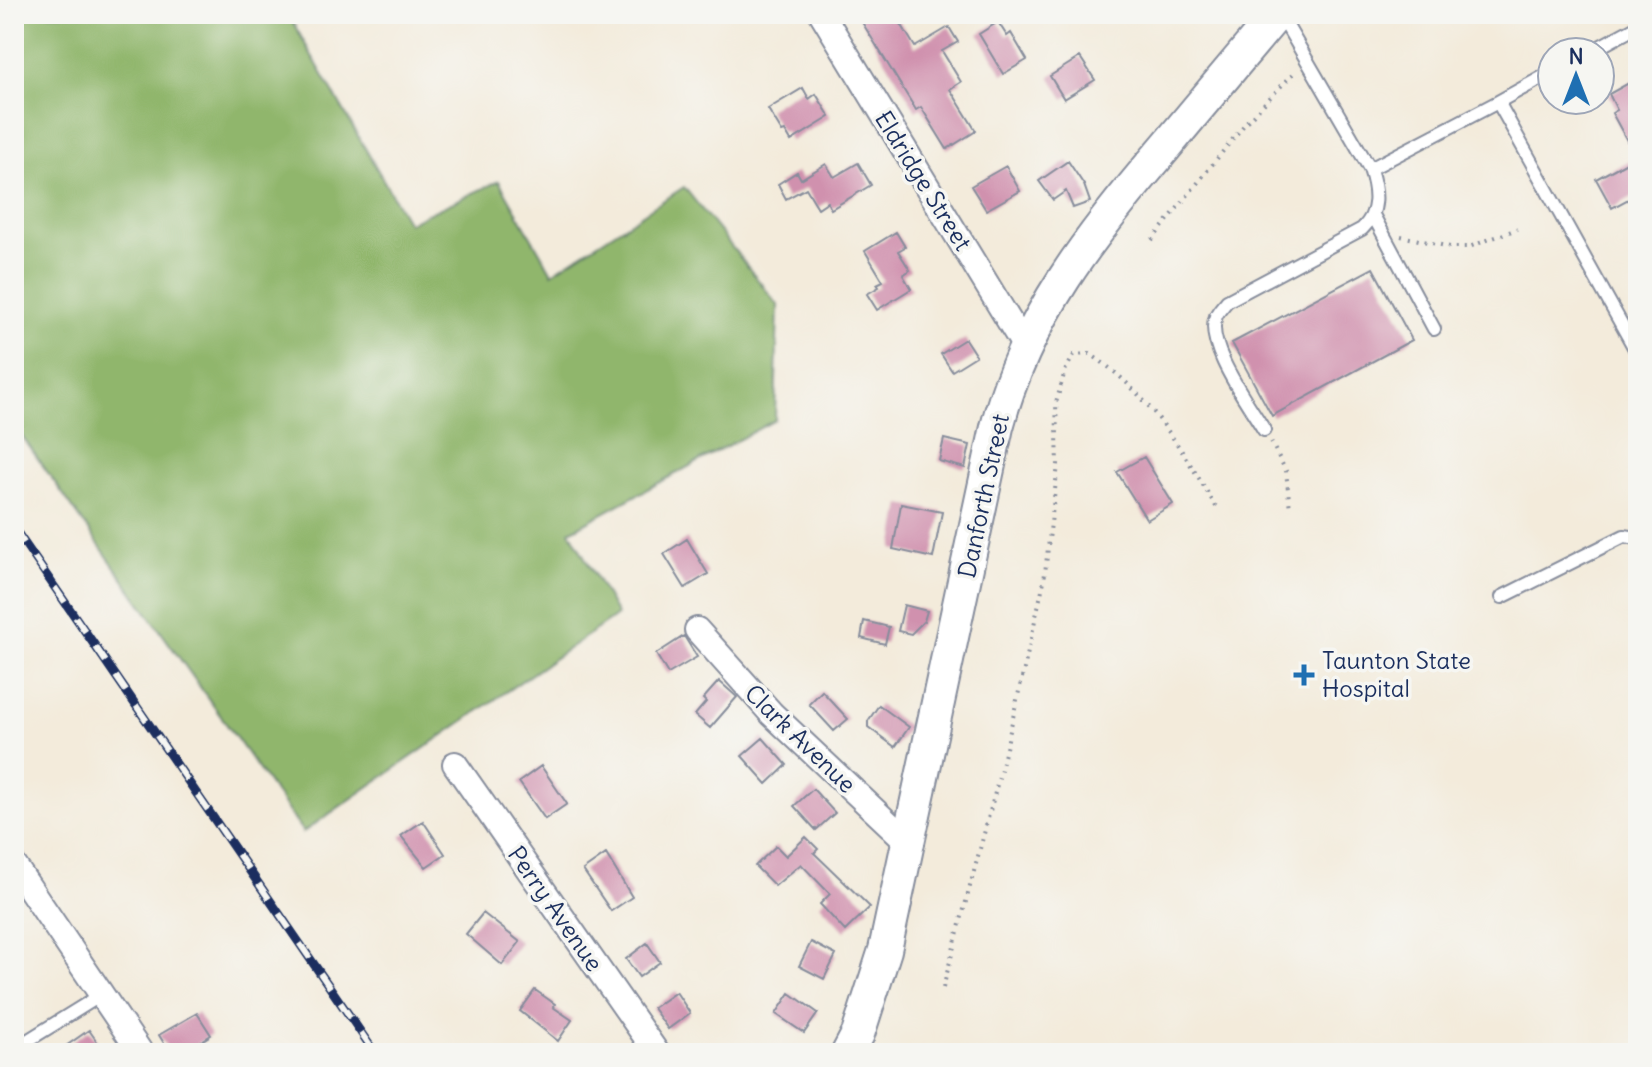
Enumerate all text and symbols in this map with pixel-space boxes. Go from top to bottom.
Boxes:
north arrow [1536,36,1616,116]
text: N [1568,42,1584,70]
street label: Eldridge Street [869,105,979,256]
street label: Danforth Street [951,411,1015,581]
place label: Taunton State Hospital [1322,645,1471,703]
marker: Taunton State Hospital [1293,664,1315,686]
street label: Clark Avenue [739,678,863,799]
street label: Perry Avenue [502,840,610,977]

